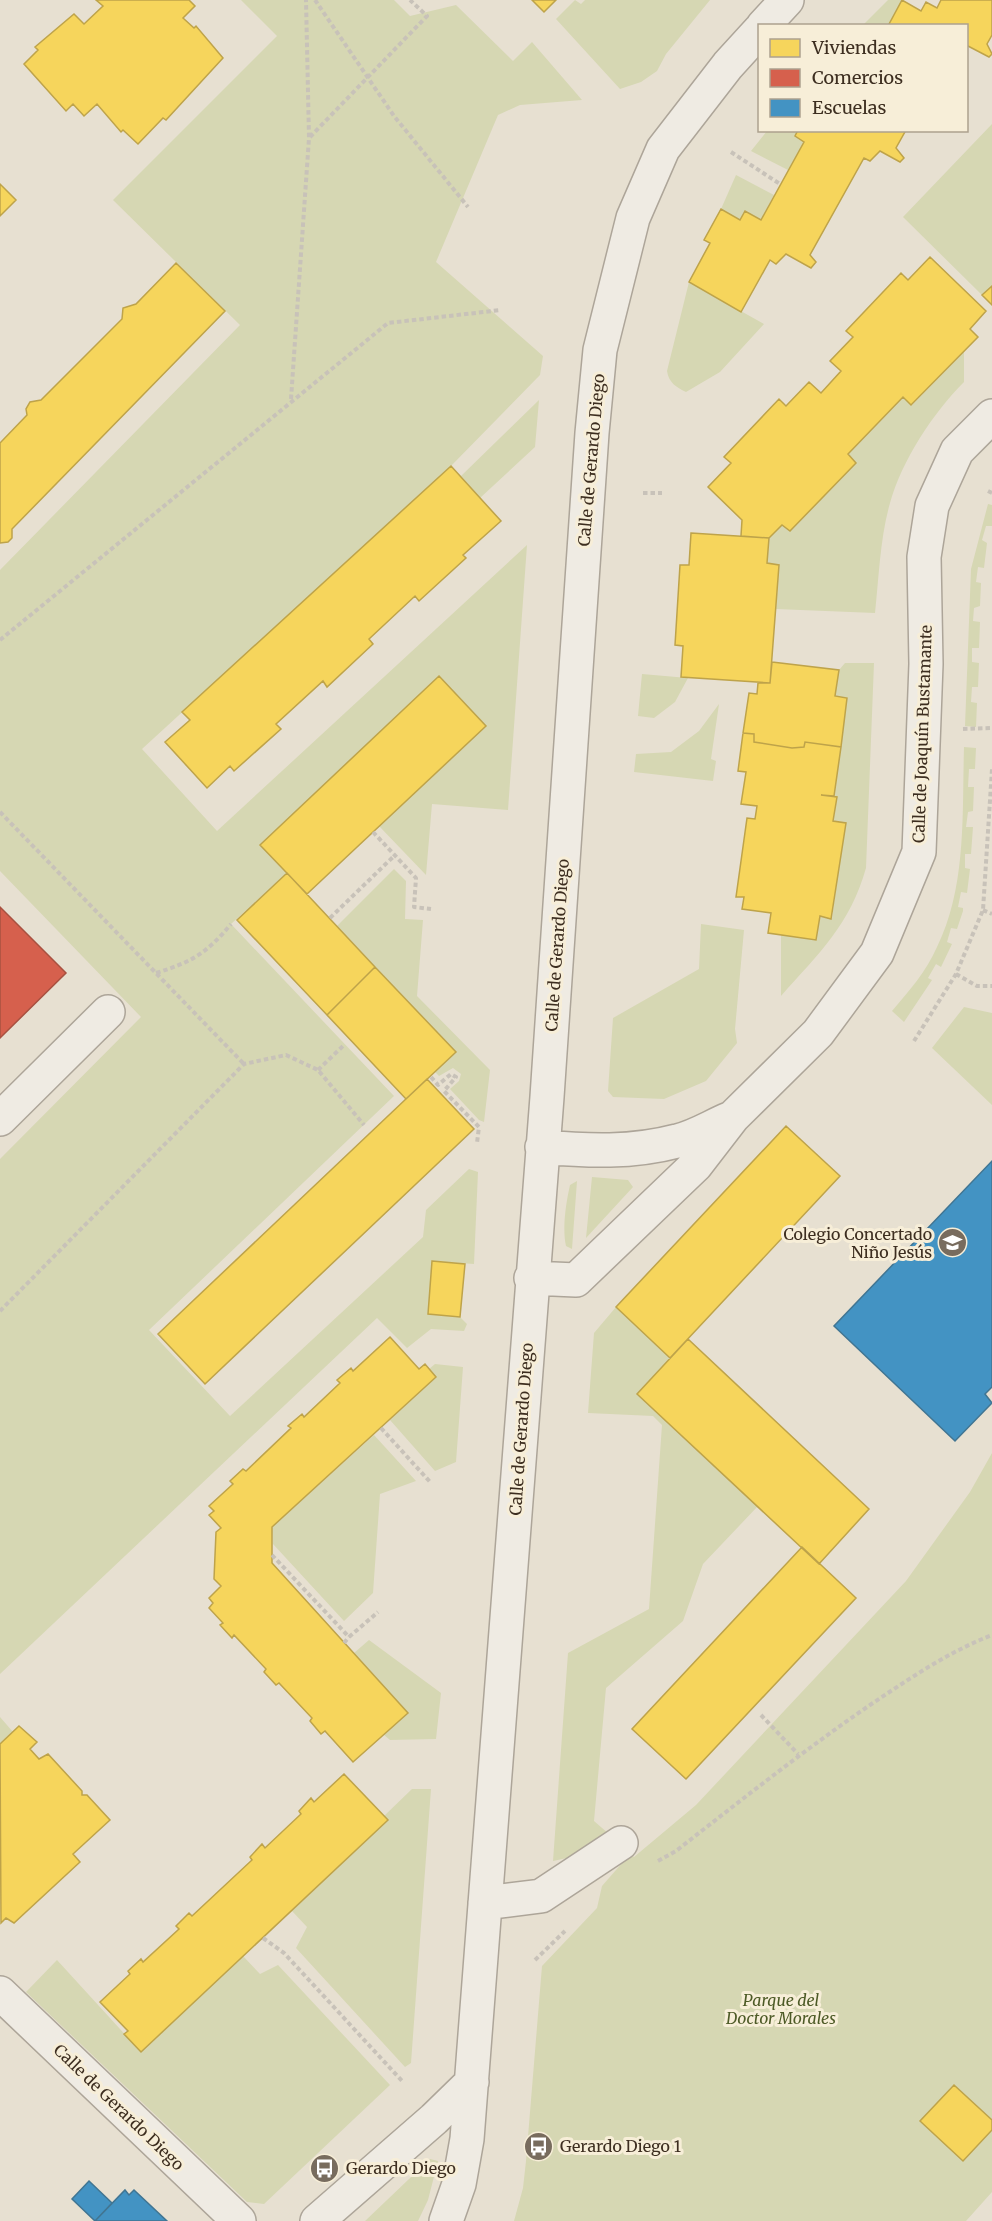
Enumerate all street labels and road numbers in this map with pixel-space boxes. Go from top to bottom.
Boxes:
street label: Calle de Gerardo Diego [573,373,609,547]
street label: Calle de Joaquín Bustamante [908,624,936,844]
street label: Calle de Gerardo Diego [541,858,573,1032]
street label: Calle de Gerardo Diego [505,1342,537,1516]
street label: Calle de Gerardo Diego [50,2040,188,2174]

